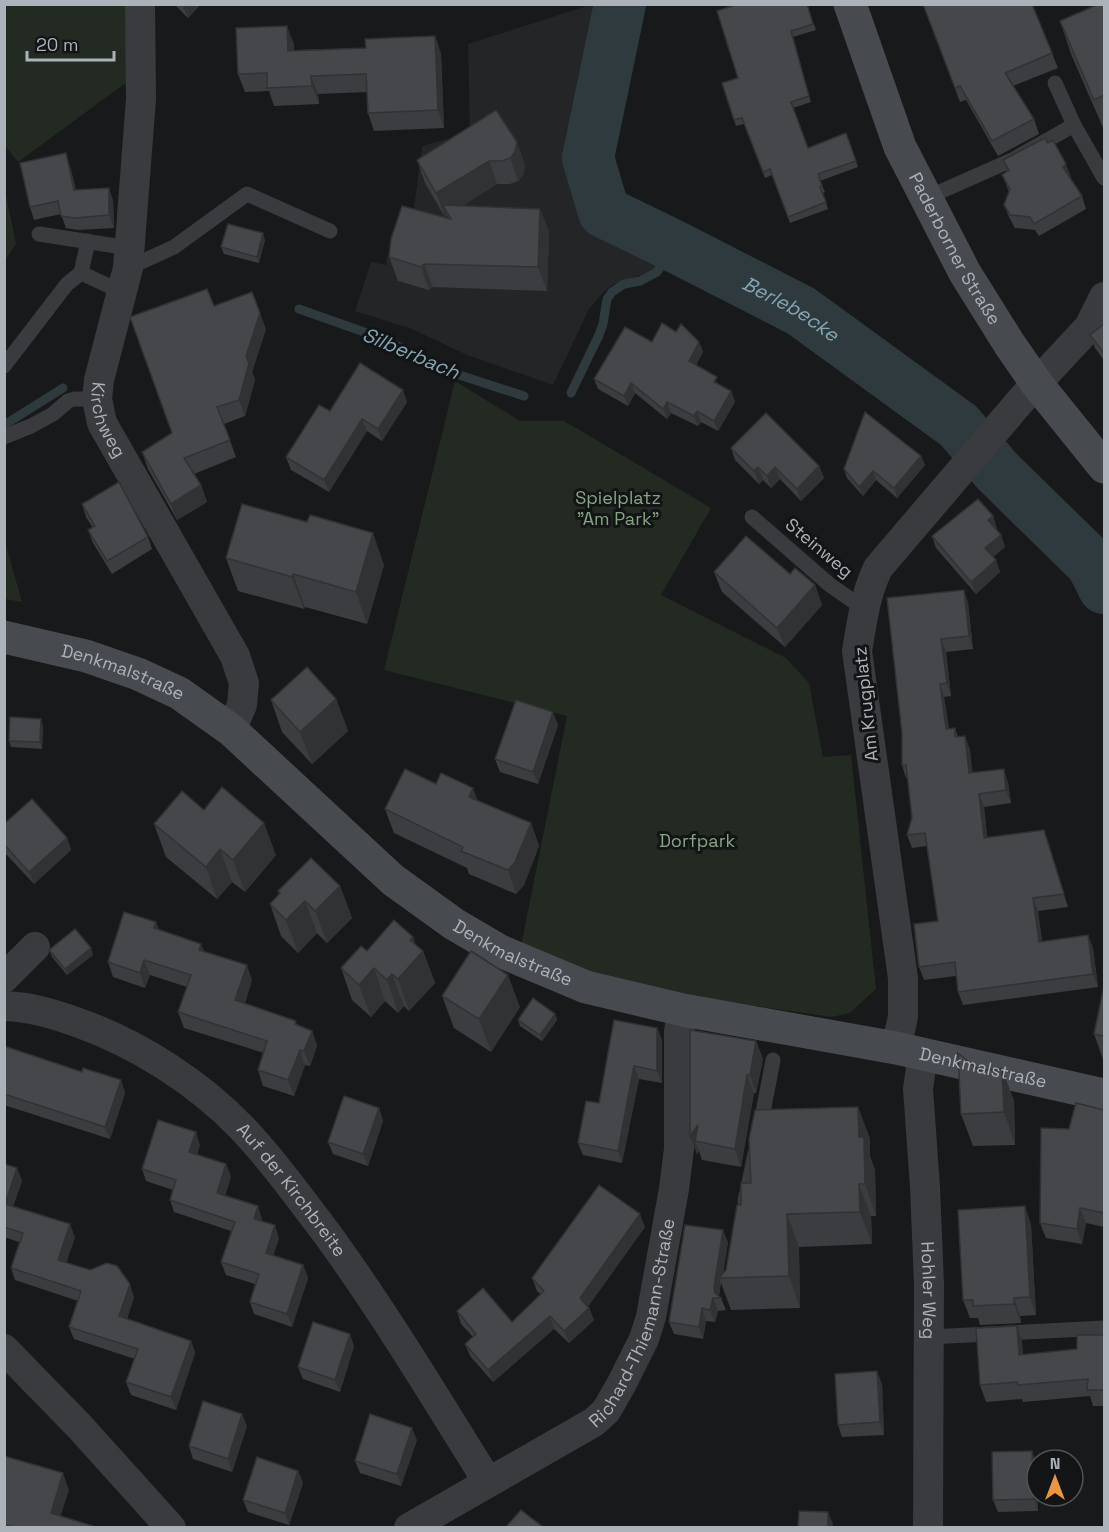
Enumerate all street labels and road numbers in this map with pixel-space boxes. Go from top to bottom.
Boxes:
street label: Paderborner Straße [904,168,1006,329]
street label: Kirchweg [86,381,131,462]
street label: Steinweg [781,513,858,583]
street label: Denkmalstraße [59,639,188,705]
street label: Am Krugplatz [848,646,883,763]
street label: Denkmalstraße [449,914,576,991]
street label: Denkmalstraße [917,1042,1049,1093]
street label: Auf der Kirchbreite [232,1118,352,1261]
street label: Richard-Thiemann-Straße [584,1217,679,1432]
street label: Hohler Weg [916,1241,941,1339]

